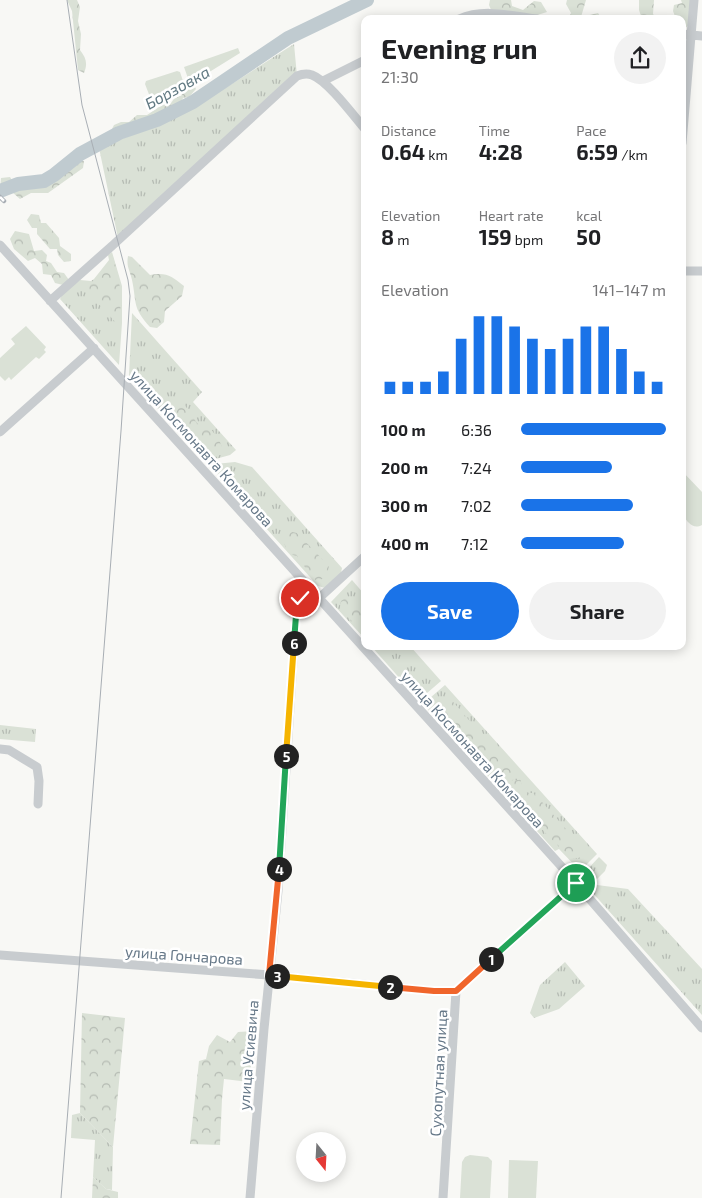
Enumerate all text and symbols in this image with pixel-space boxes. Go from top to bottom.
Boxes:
text: Evening run [381,31,538,65]
button: share [614,32,666,84]
water label: Борзовка [141,61,213,113]
text: 21:30 [381,67,419,86]
text: Distance [381,122,436,139]
text: Time [479,122,510,139]
text: Pace [576,122,606,139]
text: 0.64 [381,139,425,164]
text: 4:28 [479,139,523,164]
text: 6:59 [576,139,618,164]
text: km [425,146,448,163]
text: /km [618,146,648,163]
text: Elevation [381,207,440,224]
text: Heart rate [479,207,543,224]
text: kcal [576,207,602,224]
text: 8 [381,224,394,249]
text: 159 [479,224,512,249]
text: 50 [576,224,601,249]
text: m [394,231,409,248]
text: bpm [512,231,543,248]
text: Elevation [381,280,449,299]
text: 141–147 m [592,280,666,299]
street label: улица Космонавта Комарова [126,366,277,531]
text: 100 m [381,420,426,439]
text: 6:36 [461,420,492,439]
text: 200 m [381,458,428,477]
text: 7:24 [461,458,492,477]
text: 300 m [381,496,428,515]
text: 7:02 [461,496,492,515]
text: 400 m [381,534,429,553]
text: 7:12 [461,534,488,553]
pin [279,577,321,619]
button: Save [381,582,519,640]
button: Share [529,582,666,640]
icon: check [286,584,314,612]
pin: 6 [282,630,306,656]
text: 6 [290,635,299,652]
street label: улица Космонавта Комарова [397,667,548,832]
pin: 5 [274,744,298,768]
text: 5 [283,748,290,765]
pin: 4 [266,856,292,882]
text: 4 [275,861,284,878]
pin [555,862,597,904]
icon: arrive [562,869,590,897]
street label: улица Гончарова [124,942,244,969]
pin: 1 [478,946,504,972]
text: 1 [488,951,495,968]
pin: 3 [264,964,290,988]
text: 3 [274,968,281,985]
pin: 2 [378,974,402,1000]
text: 2 [386,979,395,996]
street label: улица Усиевича [234,999,263,1111]
street label: Сухопутная улица [426,1009,451,1137]
north arrow [296,1132,346,1182]
map controls [296,1132,346,1182]

